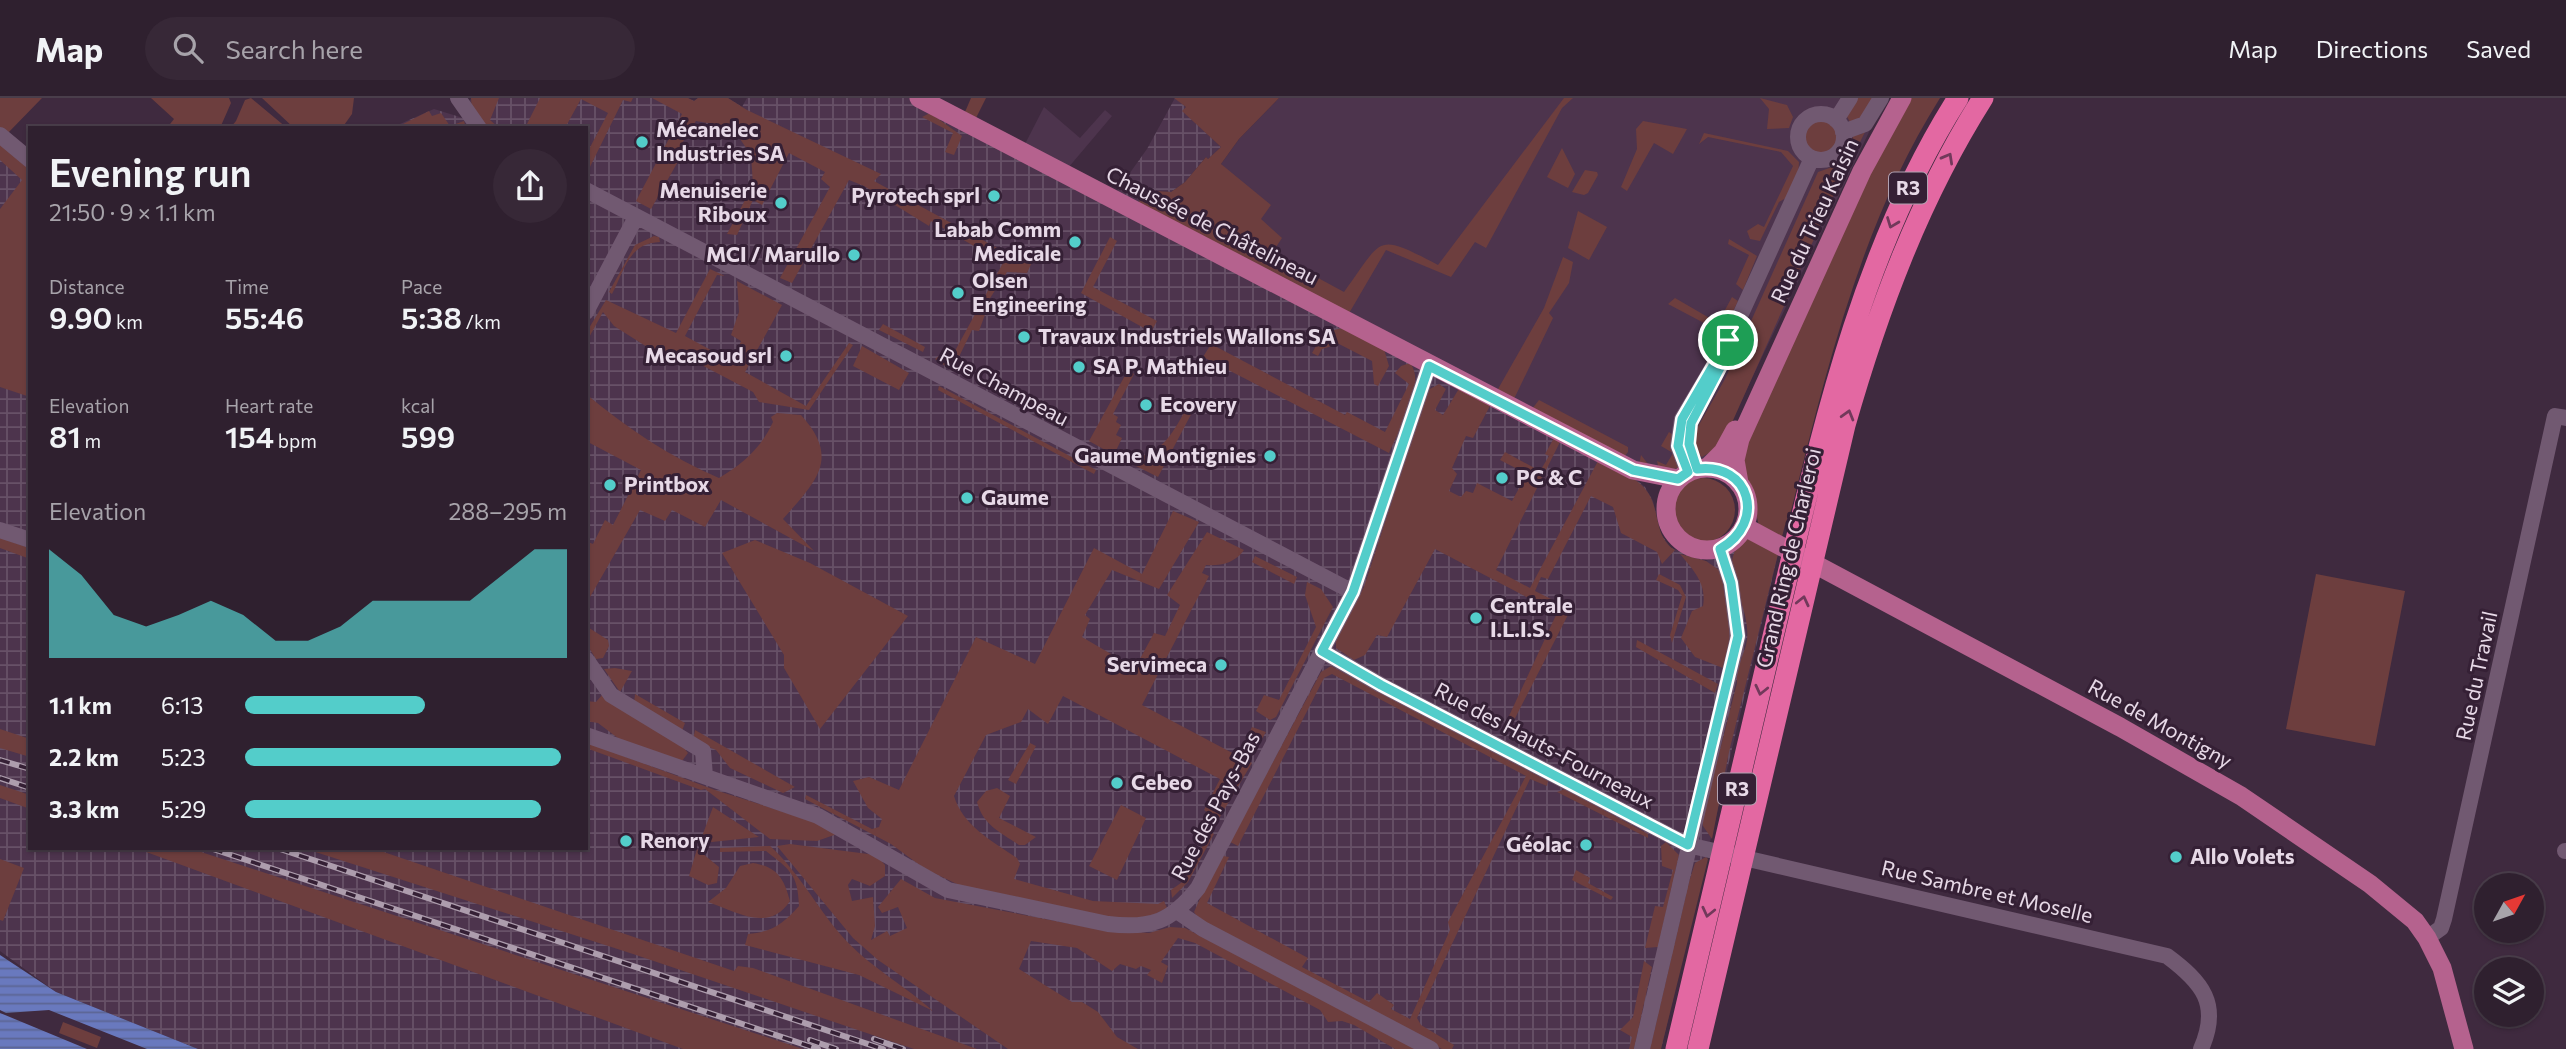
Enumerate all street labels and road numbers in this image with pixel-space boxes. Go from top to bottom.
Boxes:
street label: Rue du Trieu Kaisin [1765,134,1863,307]
street label: Chaussée de Châtelineau [1102,160,1323,289]
road number: R3 [1889,172,1927,204]
street label: Rue Champeau [936,341,1074,430]
street label: Grand Ring de Charleroi [1750,445,1825,670]
street label: Rue du Travail [2450,609,2501,743]
street label: Rue de Montigny [2084,673,2237,773]
street label: Rue des Hauts-Fourneaux [1431,676,1658,813]
street label: Rue des Pays-Bas [1165,727,1264,884]
road number: R3 [1718,774,1756,804]
street label: Rue Sambre et Moselle [1879,854,2096,927]

